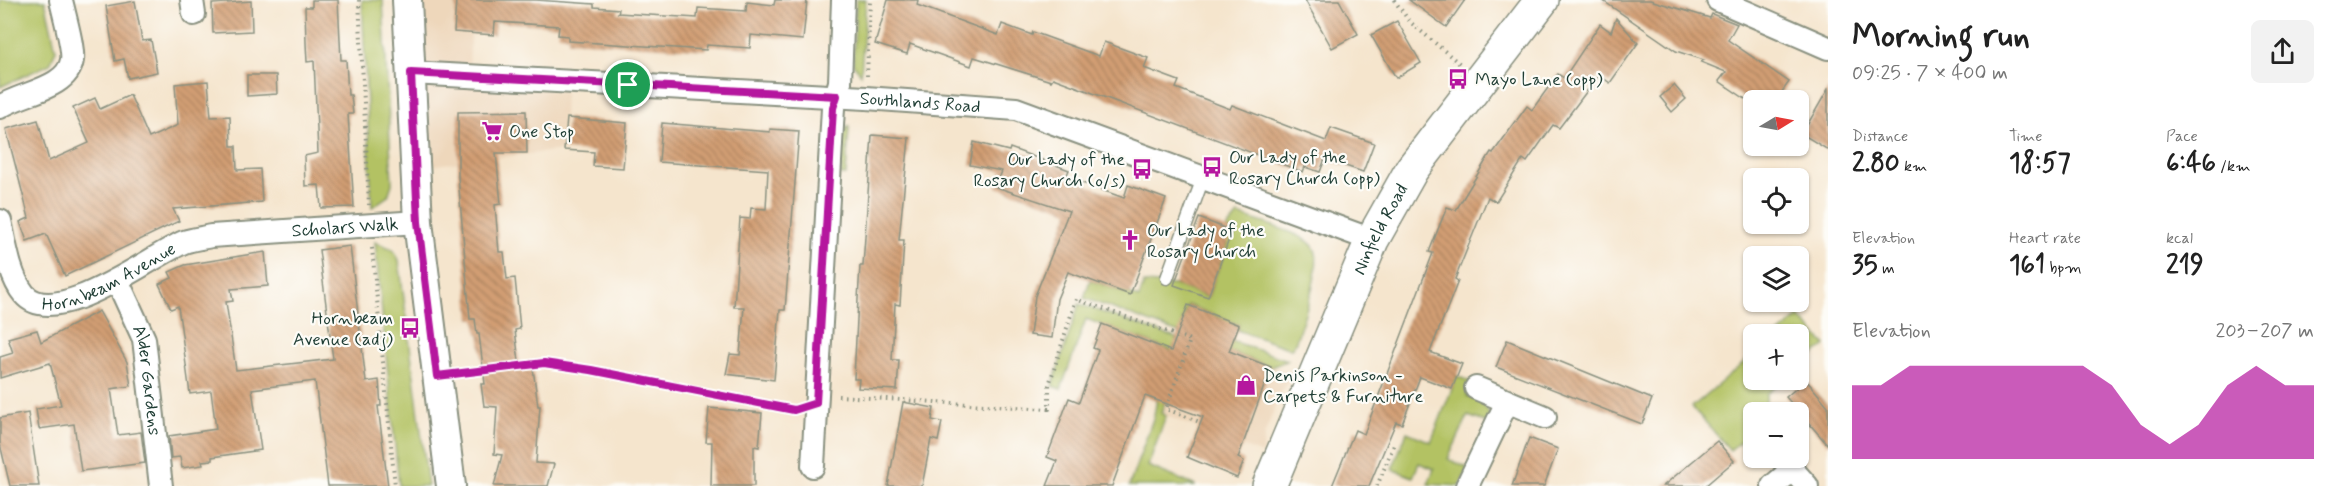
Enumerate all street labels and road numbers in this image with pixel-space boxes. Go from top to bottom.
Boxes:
street label: Southlands Road [859,87,981,119]
street label: Ninfield Road [1348,180,1414,279]
street label: Scholars Walk [291,212,399,244]
street label: Hornbeam Avenue [42,237,180,317]
street label: Alder Gardens [126,321,166,437]

